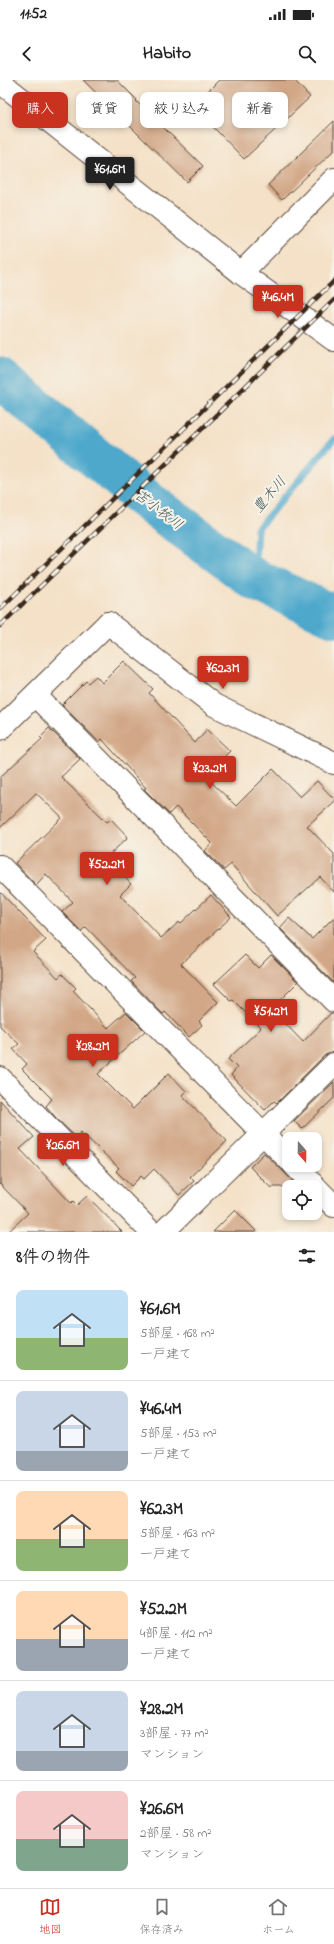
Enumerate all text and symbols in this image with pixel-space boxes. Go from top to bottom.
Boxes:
text: 11:52 [20,3,47,25]
text: Habito [143,41,191,67]
icon: back [16,43,38,65]
icon: search [296,43,318,65]
chip: 購入 [12,92,68,128]
chip: 賃貸 [76,92,132,128]
chip: 絞り込み [140,92,224,128]
chip: 新着 [232,92,288,128]
pin: ¥61.6M [77,157,143,191]
text: ¥61.6M [94,160,126,179]
pin: ¥46.4M [245,285,311,319]
text: ¥46.4M [262,288,294,307]
water label: 豊木川 [248,472,292,518]
water label: 苫小牧川 [129,485,187,535]
pin: ¥62.3M [190,656,256,690]
text: ¥62.3M [206,659,240,678]
pin: ¥23.2M [177,756,243,790]
text: ¥23.2M [193,759,227,778]
pin: ¥52.2M [74,852,140,886]
text: ¥52.2M [89,855,125,874]
pin: ¥51.2M [238,999,304,1033]
text: ¥51.2M [254,1002,288,1021]
pin: ¥28.2M [60,1034,126,1068]
text: ¥28.2M [76,1037,110,1056]
north arrow [282,1132,322,1172]
map controls [282,1132,322,1220]
pin: ¥26.6M [30,1133,96,1167]
text: ¥26.6M [46,1136,80,1155]
button: locate [282,1180,322,1220]
text: 8件の物件 [16,1245,90,1270]
icon: filters [296,1245,318,1267]
text: ¥61.6M [140,1297,181,1322]
icon: home [48,1306,96,1354]
text: 5部屋 · 168 m² [140,1324,215,1343]
text: 一戸建て [140,1345,192,1364]
text: ¥46.4M [140,1397,182,1422]
icon: home [48,1407,96,1455]
text: 5部屋 · 153 m² [140,1424,217,1443]
text: 一戸建て [140,1445,192,1464]
text: ¥62.3M [140,1497,183,1522]
icon: home [48,1507,96,1555]
text: 5部屋 · 163 m² [140,1524,215,1543]
text: 一戸建て [140,1545,192,1564]
text: ¥52.2M [140,1597,187,1622]
icon: home [48,1607,96,1655]
text: 4部屋 · 112 m² [140,1624,213,1643]
text: 一戸建て [140,1645,192,1664]
text: ¥28.2M [140,1697,184,1722]
icon: home [48,1707,96,1755]
text: 3部屋 · 77 m² [140,1724,209,1743]
text: マンション [140,1745,204,1764]
text: ¥26.6M [140,1797,184,1822]
icon: home [48,1807,96,1855]
text: 2部屋 · 58 m² [140,1824,211,1843]
text: マンション [140,1845,204,1864]
tab: 地図 [39,1896,61,1938]
tab: 保存済み [140,1896,184,1938]
tab: ホーム [262,1896,295,1938]

